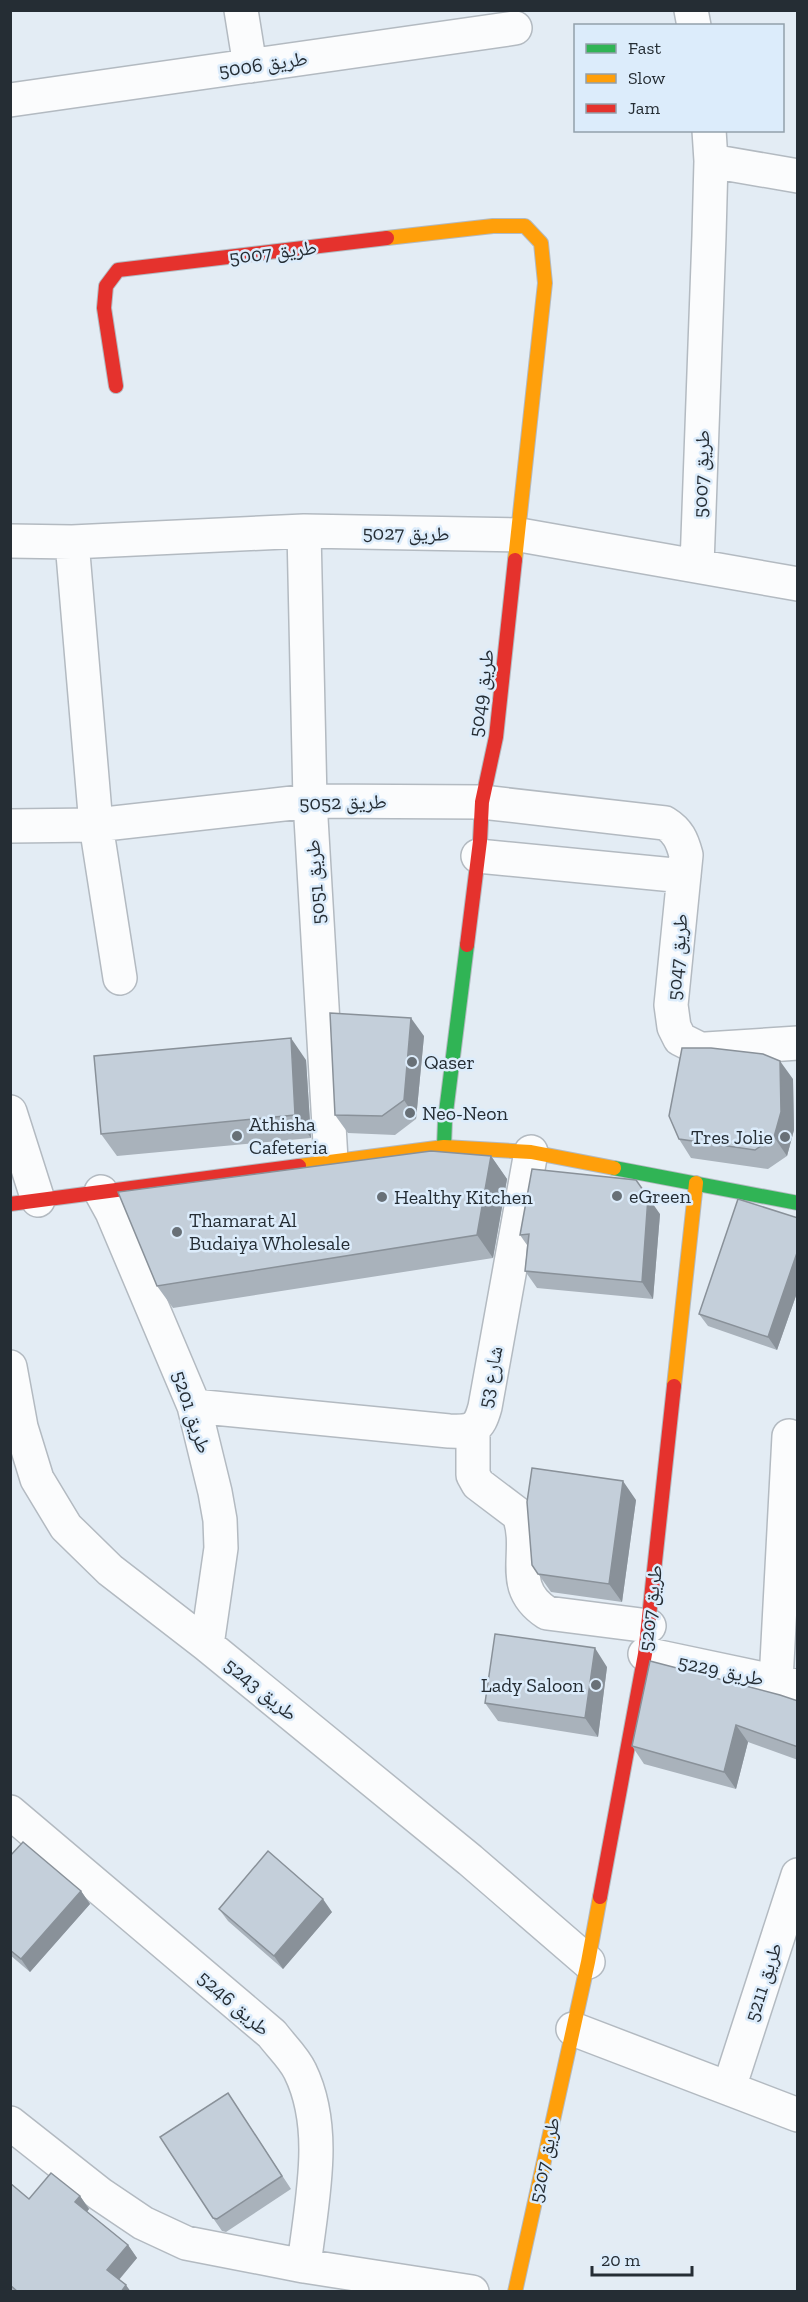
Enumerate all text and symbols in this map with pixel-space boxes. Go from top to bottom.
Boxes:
legend [574,24,784,132]
text: Fast [628,37,661,59]
street label: طريق 5006 [217,46,309,82]
text: Slow [628,67,665,89]
text: Jam [628,97,660,119]
street label: طريق 5007 [228,235,318,269]
street label: طريق 5007 [687,429,715,519]
street label: طريق 5027 [362,520,450,546]
street label: طريق 5049 [463,647,499,739]
street label: طريق 5052 [299,789,387,815]
street label: طريق 5051 [300,839,330,925]
street label: طريق 5047 [661,913,693,1001]
place label: Qaser [424,1050,475,1074]
marker: Qaser [405,1055,419,1069]
place label: Neo-Neon [422,1101,508,1125]
marker: Neo-Neon [403,1106,417,1120]
place label: Athisha Cafeteria [249,1112,328,1159]
place label: Tres Jolie [691,1125,773,1149]
marker: Athisha Cafeteria [230,1129,244,1143]
marker: Tres Jolie [778,1130,792,1144]
place label: eGreen [629,1184,691,1208]
place label: Healthy Kitchen [394,1185,533,1209]
marker: eGreen [610,1189,624,1203]
marker: Healthy Kitchen [375,1190,389,1204]
place label: Thamarat Al Budaiya Wholesale [189,1208,350,1255]
marker: Thamarat Al Budaiya Wholesale [170,1225,184,1239]
street label: شارع 53 [472,1344,509,1410]
street label: طريق 5201 [167,1368,217,1456]
street label: طريق 5207 [633,1563,667,1653]
street label: طريق 5229 [676,1649,766,1691]
street label: طريق 5243 [220,1652,302,1726]
place label: Lady Saloon [481,1673,585,1697]
marker: Lady Saloon [589,1678,603,1692]
street label: طريق 5211 [739,1940,787,2024]
street label: طريق 5246 [193,1965,275,2041]
street label: طريق 5207 [523,2115,565,2205]
scale bar [592,2239,692,2277]
text: 20 m [601,2249,641,2271]

